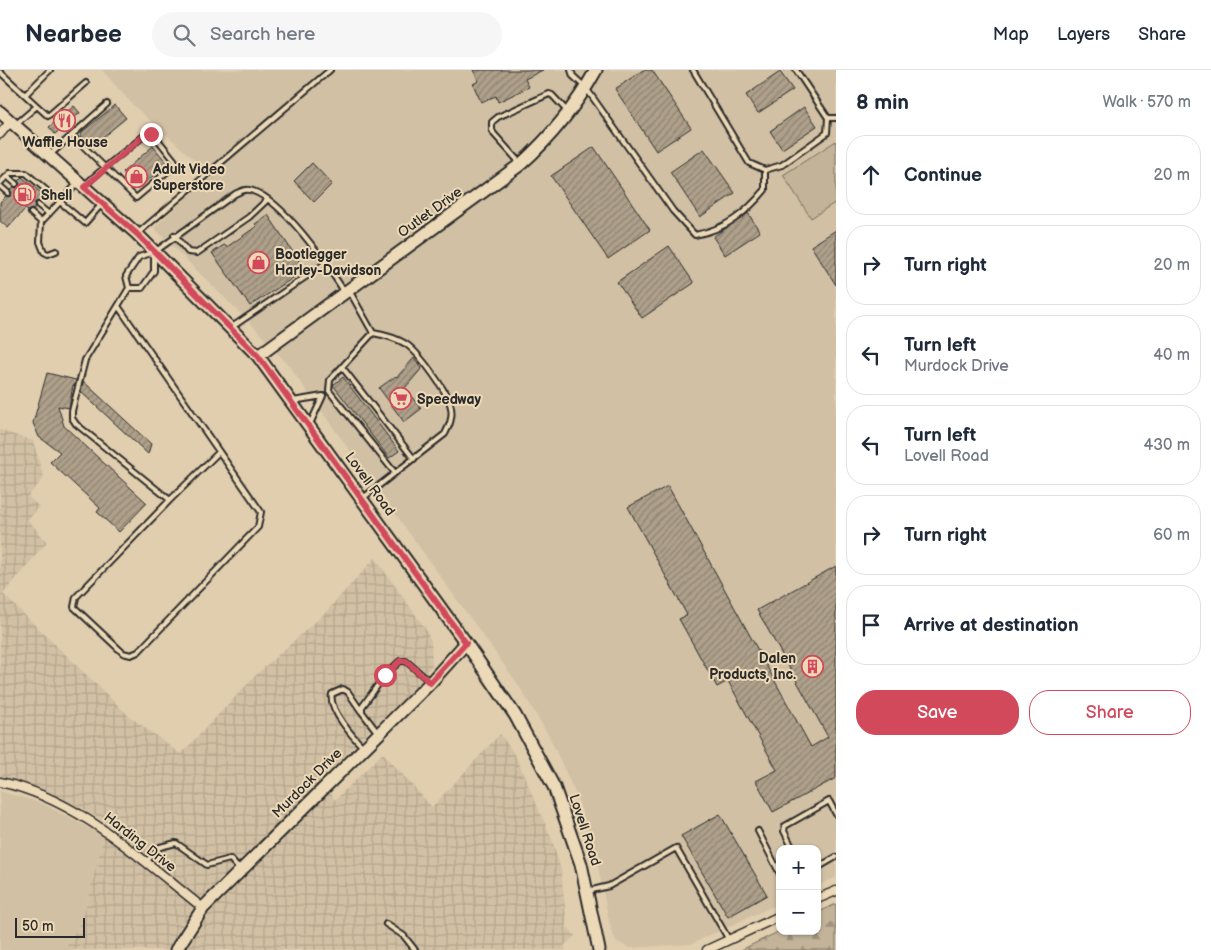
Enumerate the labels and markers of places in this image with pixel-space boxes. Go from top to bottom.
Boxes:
restaurant icon: Waffle House [53,108,77,132]
place label: Waffle House [22,134,108,151]
place label: Adult Video Superstore [152,161,225,194]
shop icon: Adult Video Superstore [125,165,149,189]
fuel station icon: Shell [13,183,37,207]
place label: Shell [41,187,72,204]
place label: Bootlegger Harley-Davidson [275,246,382,279]
shop icon: Bootlegger Harley-Davidson [247,250,271,274]
supermarket icon: Speedway [389,387,413,411]
place label: Speedway [417,391,481,408]
place label: Dalen Products, Inc. [709,650,796,683]
building icon: Dalen Products, Inc. [800,654,824,678]

